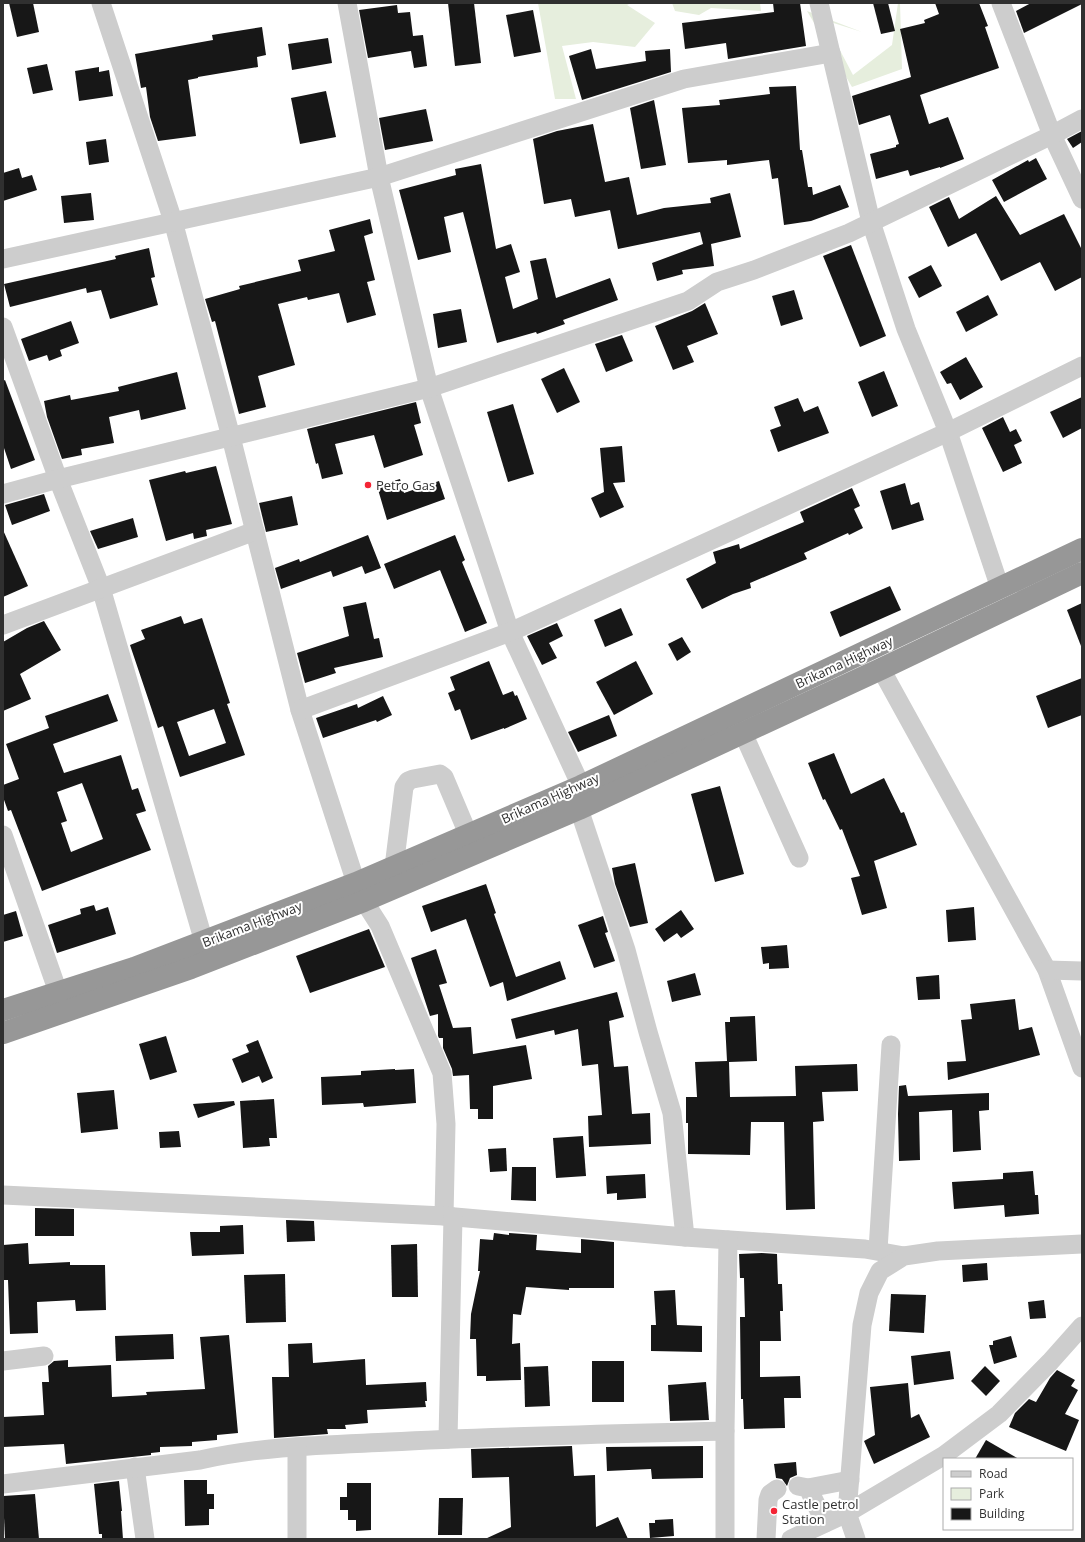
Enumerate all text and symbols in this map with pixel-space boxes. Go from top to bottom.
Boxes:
place label: Petro Gas [376,476,435,494]
marker: Petro Gas [363,480,373,490]
street label: Brikama Highway [792,631,896,692]
street label: Brikama Highway [498,768,602,828]
street label: Brikama Highway [200,897,305,951]
legend [943,1458,1073,1530]
text: Road [979,1465,1008,1482]
text: Park [979,1485,1005,1502]
place label: Castle petrol Station [782,1495,859,1528]
text: Building [979,1505,1025,1522]
marker: Castle petrol Station [769,1506,779,1516]

